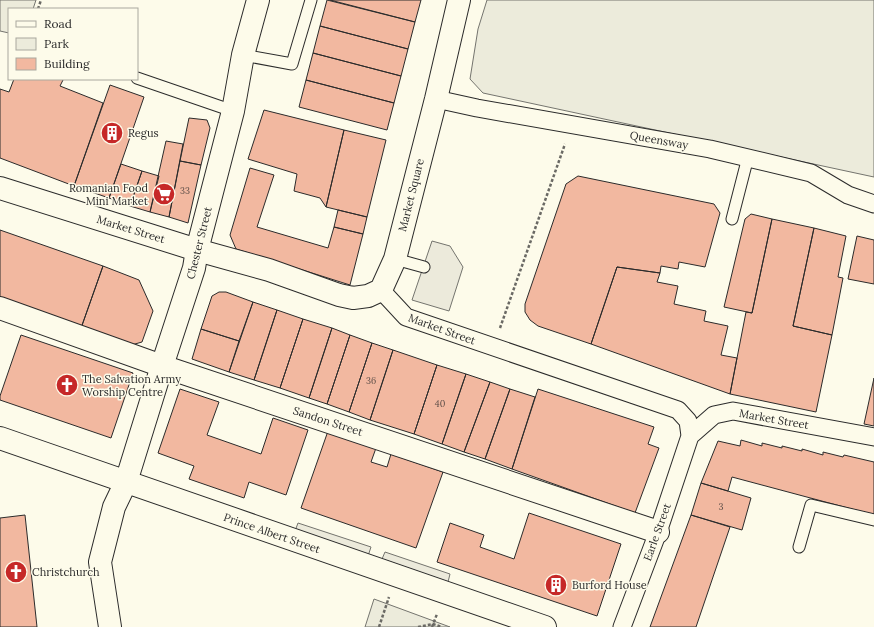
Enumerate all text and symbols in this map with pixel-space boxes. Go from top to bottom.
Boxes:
legend [8,8,138,80]
text: Road [44,16,72,31]
text: Park [44,36,70,51]
text: Building [44,56,90,71]
building icon: Regus [99,120,125,146]
place label: Regus [128,126,159,140]
street label: Queensway [629,128,689,152]
street label: Market Square [395,157,427,233]
place label: Romanian Food Mini Market [69,181,149,208]
supermarket icon: Romanian Food Mini Market [151,181,177,207]
house number: 33 [180,185,190,196]
street label: Chester Street [183,205,215,281]
street label: Market Street [95,212,167,246]
street label: Market Street [406,310,478,348]
church icon: The Salvation Army Worship Centre [54,372,80,398]
place label: The Salvation Army Worship Centre [82,372,181,399]
house number: 36 [366,375,376,386]
house number: 40 [435,398,446,409]
street label: Sandon Street [291,403,365,439]
street label: Market Street [738,406,811,432]
street label: Earle Street [640,501,674,563]
house number: 3 [718,501,724,512]
street label: Prince Albert Street [222,510,323,556]
church icon: Christchurch [3,559,29,585]
place label: Christchurch [32,565,100,579]
building icon: Burford House [543,572,569,598]
place label: Burford House [572,578,647,592]

